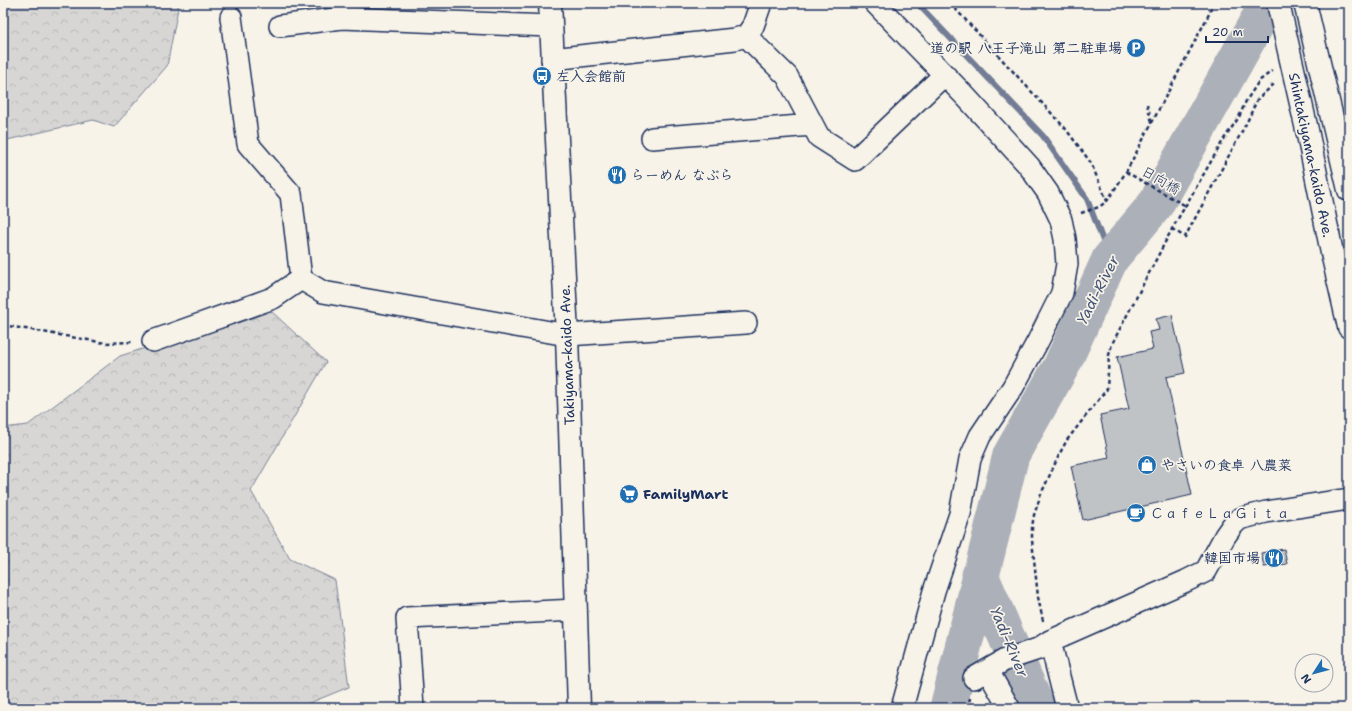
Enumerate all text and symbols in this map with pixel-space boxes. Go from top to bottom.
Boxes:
scale bar [1206,18,1268,44]
text: 20 m [1212,24,1243,40]
parking icon: 道の駅 八王子滝山 第二駐車場 [1125,37,1147,59]
place label: 道の駅 八王子滝山 第二駐車場 [930,39,1122,57]
bus stop icon: 左入会館前 [531,65,553,87]
place label: 左入会館前 [556,67,626,85]
street label: Shintakiyama-kaido Ave. [1285,71,1337,239]
street label: 日向橋 [1138,162,1184,198]
restaurant icon: らーめん なぶら [606,164,628,186]
place label: らーめん なぶら [631,166,734,184]
water label: Yadi-River [1072,251,1124,328]
street label: Takiyama-kaido Ave. [556,285,578,425]
shop icon: やさいの食卓 八農菜 [1136,454,1158,476]
place label: やさいの食卓 八農菜 [1161,456,1292,474]
supermarket icon: FamilyMart [618,483,640,505]
place label: FamilyMart [643,485,728,503]
cafe icon: ＣａｆｅＬａＧｉｔａ [1125,502,1147,524]
place label: ＣａｆｅＬａＧｉｔａ [1150,504,1290,522]
restaurant icon: 韓国市場 [1263,547,1285,569]
place label: 韓国市場 [1204,549,1260,567]
water label: Yadi-River [985,604,1033,681]
north arrow [1294,653,1334,693]
text: N [1298,670,1315,687]

